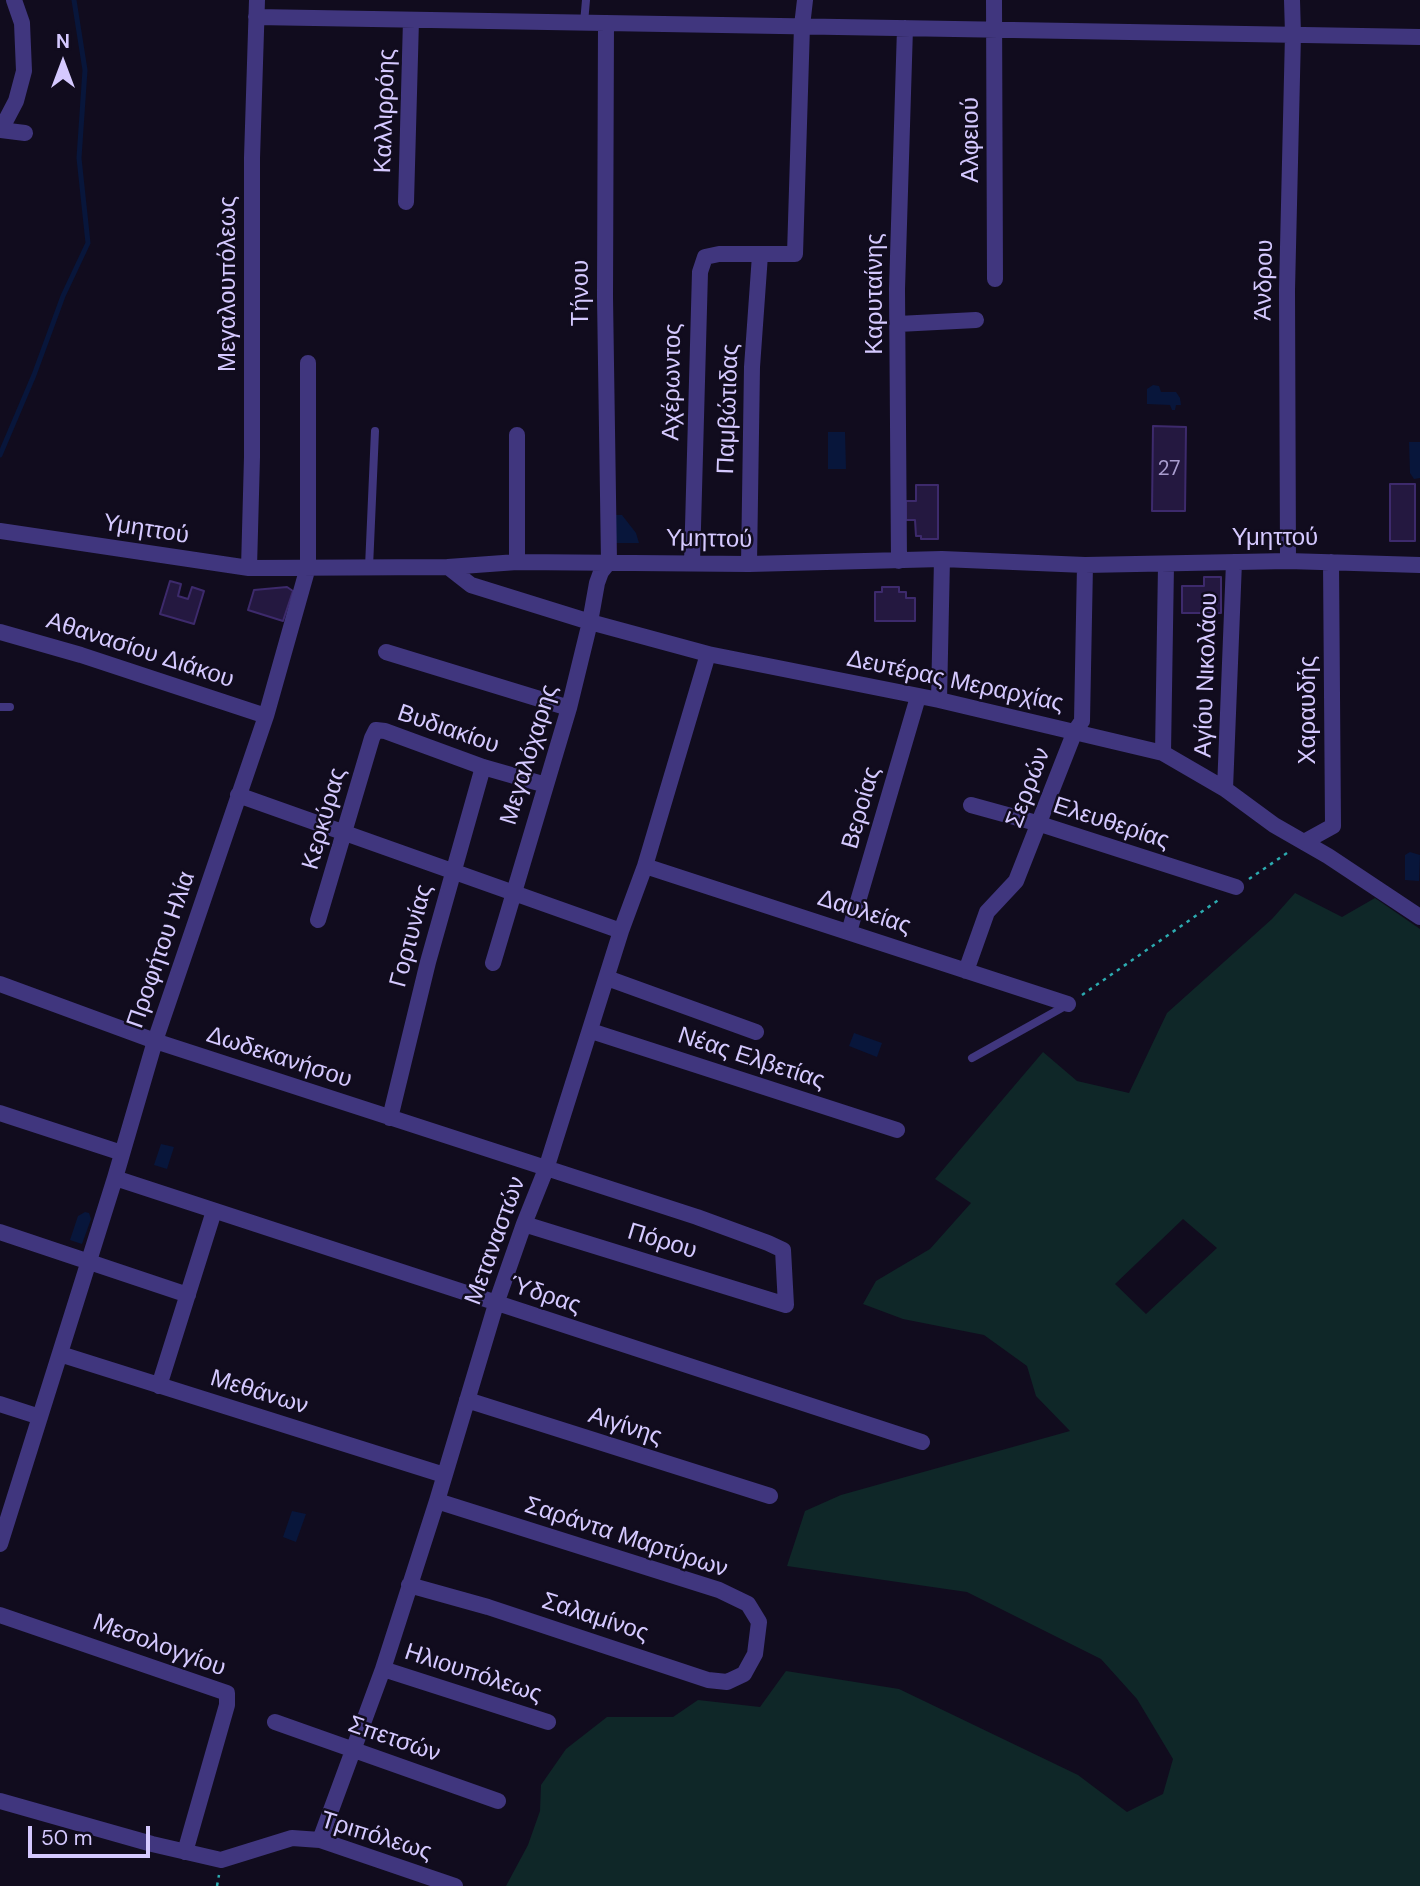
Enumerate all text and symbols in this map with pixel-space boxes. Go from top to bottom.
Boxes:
north arrow [28,28,98,98]
text: N [56,29,70,54]
street label: Καλλιρρόης [369,48,403,174]
street label: Αλφειού [958,97,986,183]
street label: Μεγαλουπόλεως [215,196,243,372]
street label: Καρυταίνης [862,233,890,355]
street label: Άνδρου [1250,239,1280,321]
street label: Τήνου [568,260,596,326]
street label: Αχέρωντος [658,323,688,441]
street label: Παμβώτιδας [712,343,746,475]
house number: 27 [1158,456,1180,482]
street label: Υμηττού [101,509,191,551]
street label: Υμηττού [666,525,752,555]
street label: Υμηττού [1232,525,1318,553]
street label: Αγίου Νικολάου [1190,592,1224,758]
street label: Αθανασίου Διάκου [43,607,237,695]
street label: Δευτέρας Μεραρχίας [844,645,1066,719]
street label: Χαραυδής [1295,656,1323,764]
street label: Μεγαλόχαρης [495,681,565,829]
street label: Βυδιακίου [393,699,503,761]
street label: Σερρών [1001,744,1057,832]
street label: Βεροίας [837,763,887,853]
street label: Κερκύρας [297,765,353,873]
street label: Ελευθερίας [1049,792,1173,856]
street label: Προφήτου Ηλία [122,868,202,1032]
street label: Γορτυνίας [384,881,440,991]
street label: Δαυλείας [814,884,914,942]
street label: Δωδεκανήσου [203,1021,355,1095]
street label: Νέας Ελβετίας [674,1022,828,1096]
street label: Μεταναστών [460,1173,532,1309]
street label: Πόρου [624,1218,700,1266]
street label: Ύδρας [506,1271,584,1321]
street label: Μεθάνων [207,1365,311,1421]
street label: Αιγίνης [585,1402,665,1452]
street label: Σαράντα Μαρτύρων [521,1492,731,1584]
street label: Σαλαμίνος [538,1587,652,1649]
street label: Μεσολογγίου [89,1609,229,1683]
street label: Ηλιουπόλεως [401,1638,545,1710]
street label: Σπετσών [344,1711,444,1769]
street label: Τριπόλεως [317,1806,435,1868]
scale bar [32,1812,154,1856]
text: 50 m [41,1824,92,1852]

